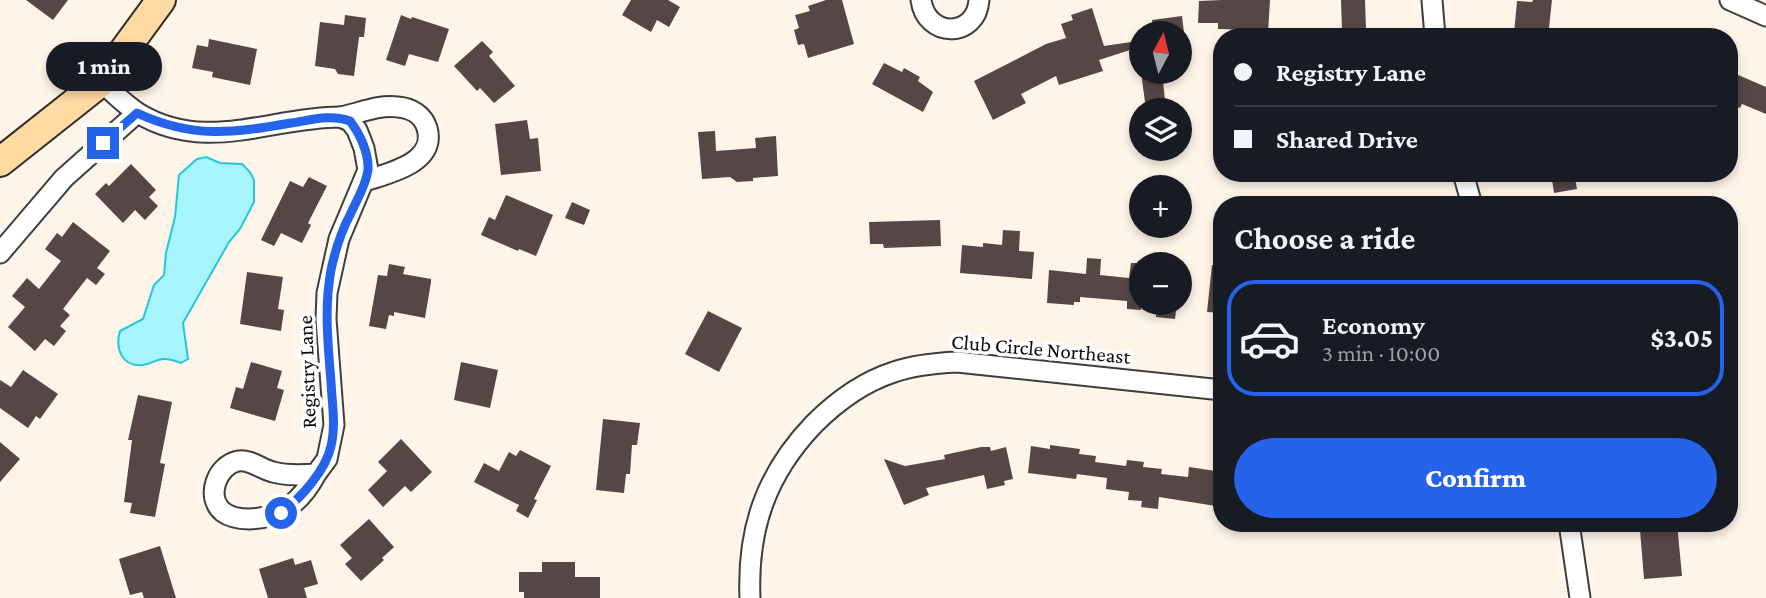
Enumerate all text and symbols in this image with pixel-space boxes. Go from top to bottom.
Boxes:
north arrow [1129,21,1192,84]
map controls [1129,21,1192,315]
callout: 1 min [45,41,161,90]
text: 1 min [77,53,131,79]
text: Registry Lane [1276,58,1426,87]
button: layers [1129,98,1192,161]
text: Shared Drive [1276,125,1418,154]
route end [87,127,119,159]
button: + [1129,175,1192,238]
text: Choose a ride [1234,220,1415,256]
button: − [1129,252,1192,315]
icon: car [1238,307,1301,370]
text: Economy [1322,311,1425,340]
street label: Registry Lane [293,315,321,429]
text: $3.05 [1651,324,1713,353]
street label: Club Circle Northeast [950,329,1133,369]
text: 3 min · 10:00 [1322,340,1440,366]
button: Confirm [1234,438,1717,518]
route start [265,497,297,529]

